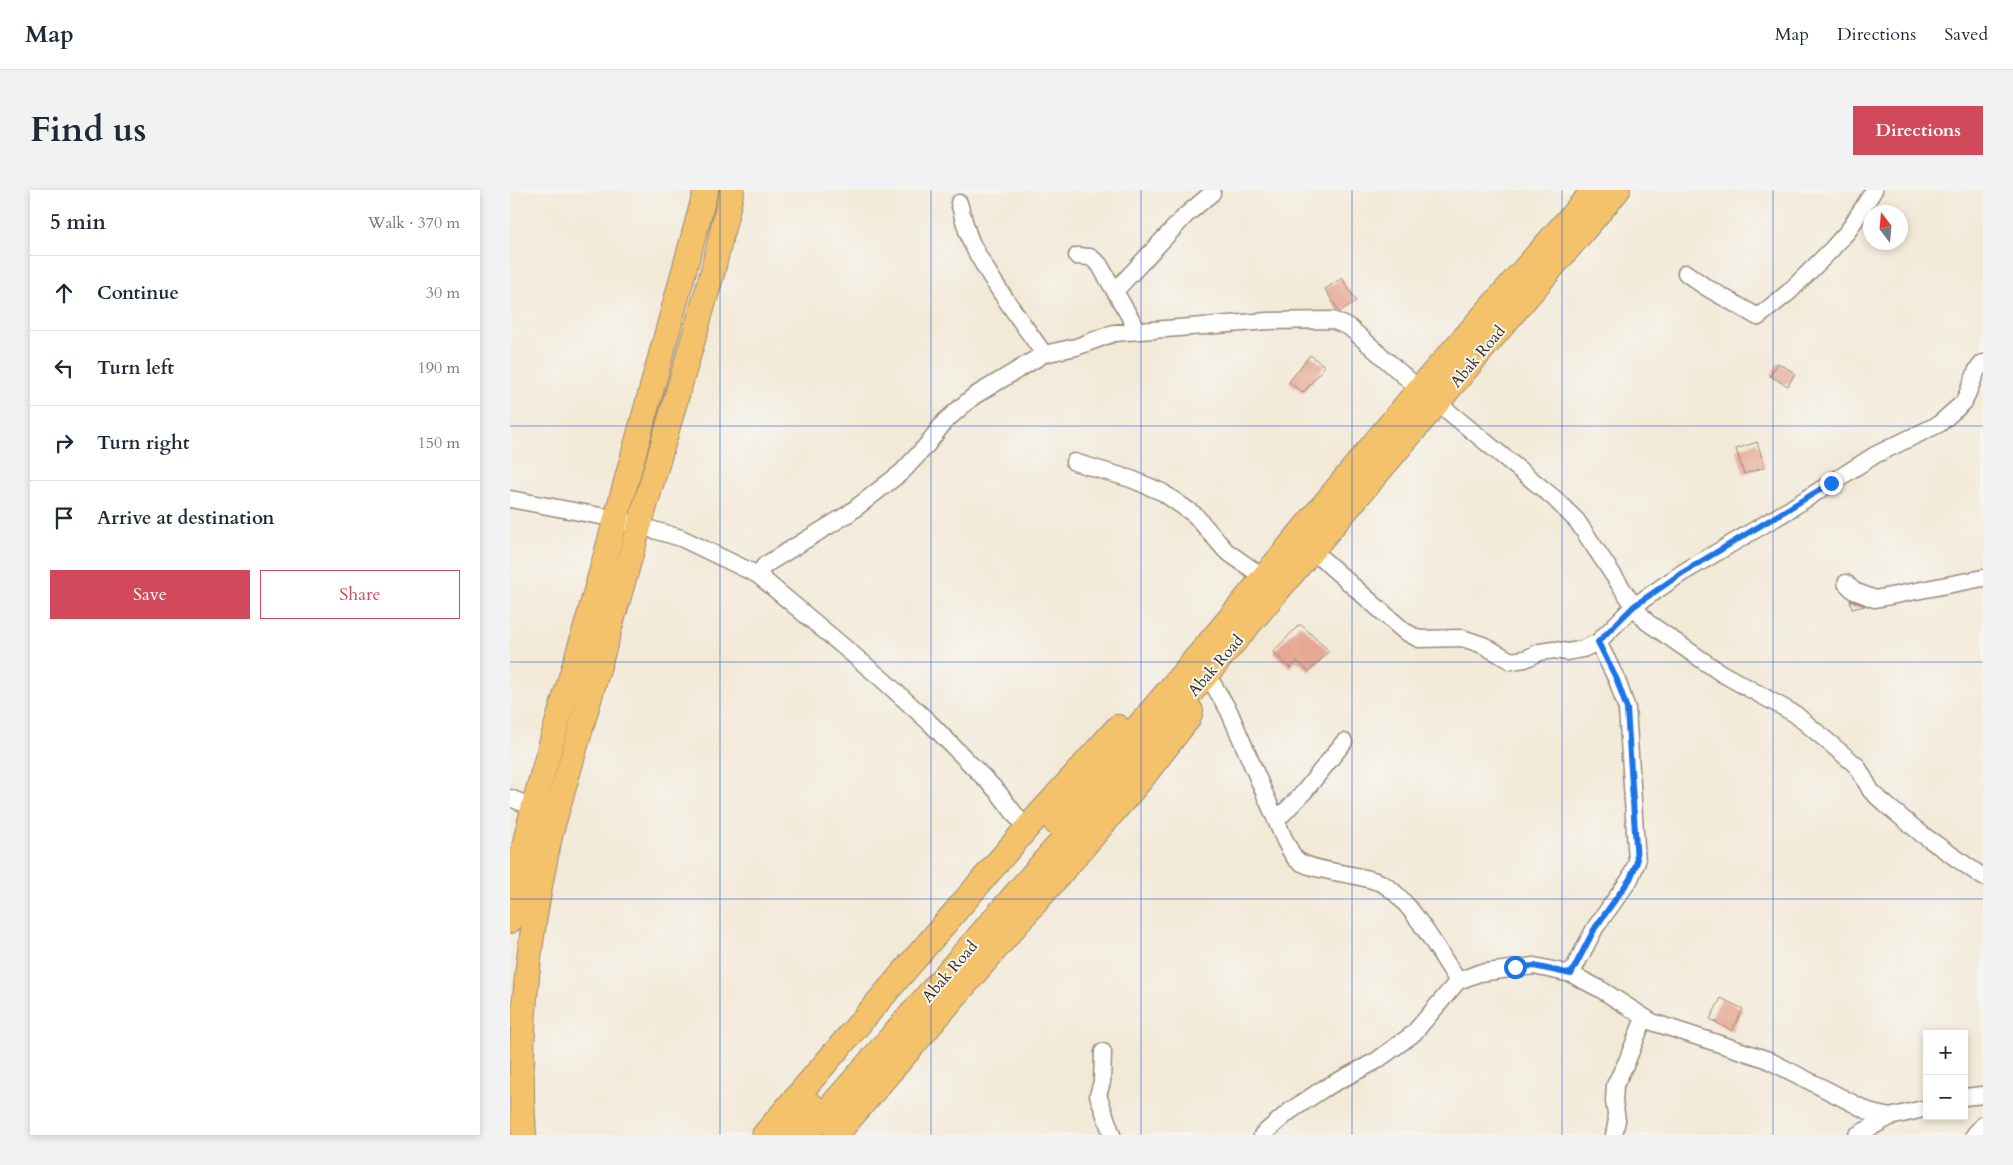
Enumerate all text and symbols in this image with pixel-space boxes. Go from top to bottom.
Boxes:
text: Map [25,18,74,51]
text: Map [1775,22,1809,47]
text: Directions [1837,22,1916,47]
text: Saved [1944,22,1988,47]
text: Find us [30,106,146,154]
button: Directions [1853,106,1983,155]
north arrow [1863,205,1908,250]
text: 5 min [50,208,106,237]
text: Walk · 370 m [368,212,460,234]
icon: ahead [50,279,78,307]
text: Continue [97,280,179,306]
text: 30 m [426,282,460,304]
street label: Abak Road [1445,321,1511,392]
icon: left [50,354,78,382]
text: Turn left [97,355,174,381]
text: 190 m [418,357,460,379]
icon: right [50,429,78,457]
text: Turn right [97,430,189,456]
text: 150 m [418,432,460,454]
route end [1820,472,1843,495]
icon: arrive [50,504,78,532]
text: Arrive at destination [97,505,274,531]
button: Save [50,570,250,619]
button: Share [260,570,460,619]
street label: Abak Road [1183,630,1249,701]
street label: Abak Road [917,936,983,1007]
route start [1504,956,1527,979]
map controls [1923,1030,1968,1120]
button: + [1923,1030,1968,1075]
button: − [1923,1075,1968,1120]

